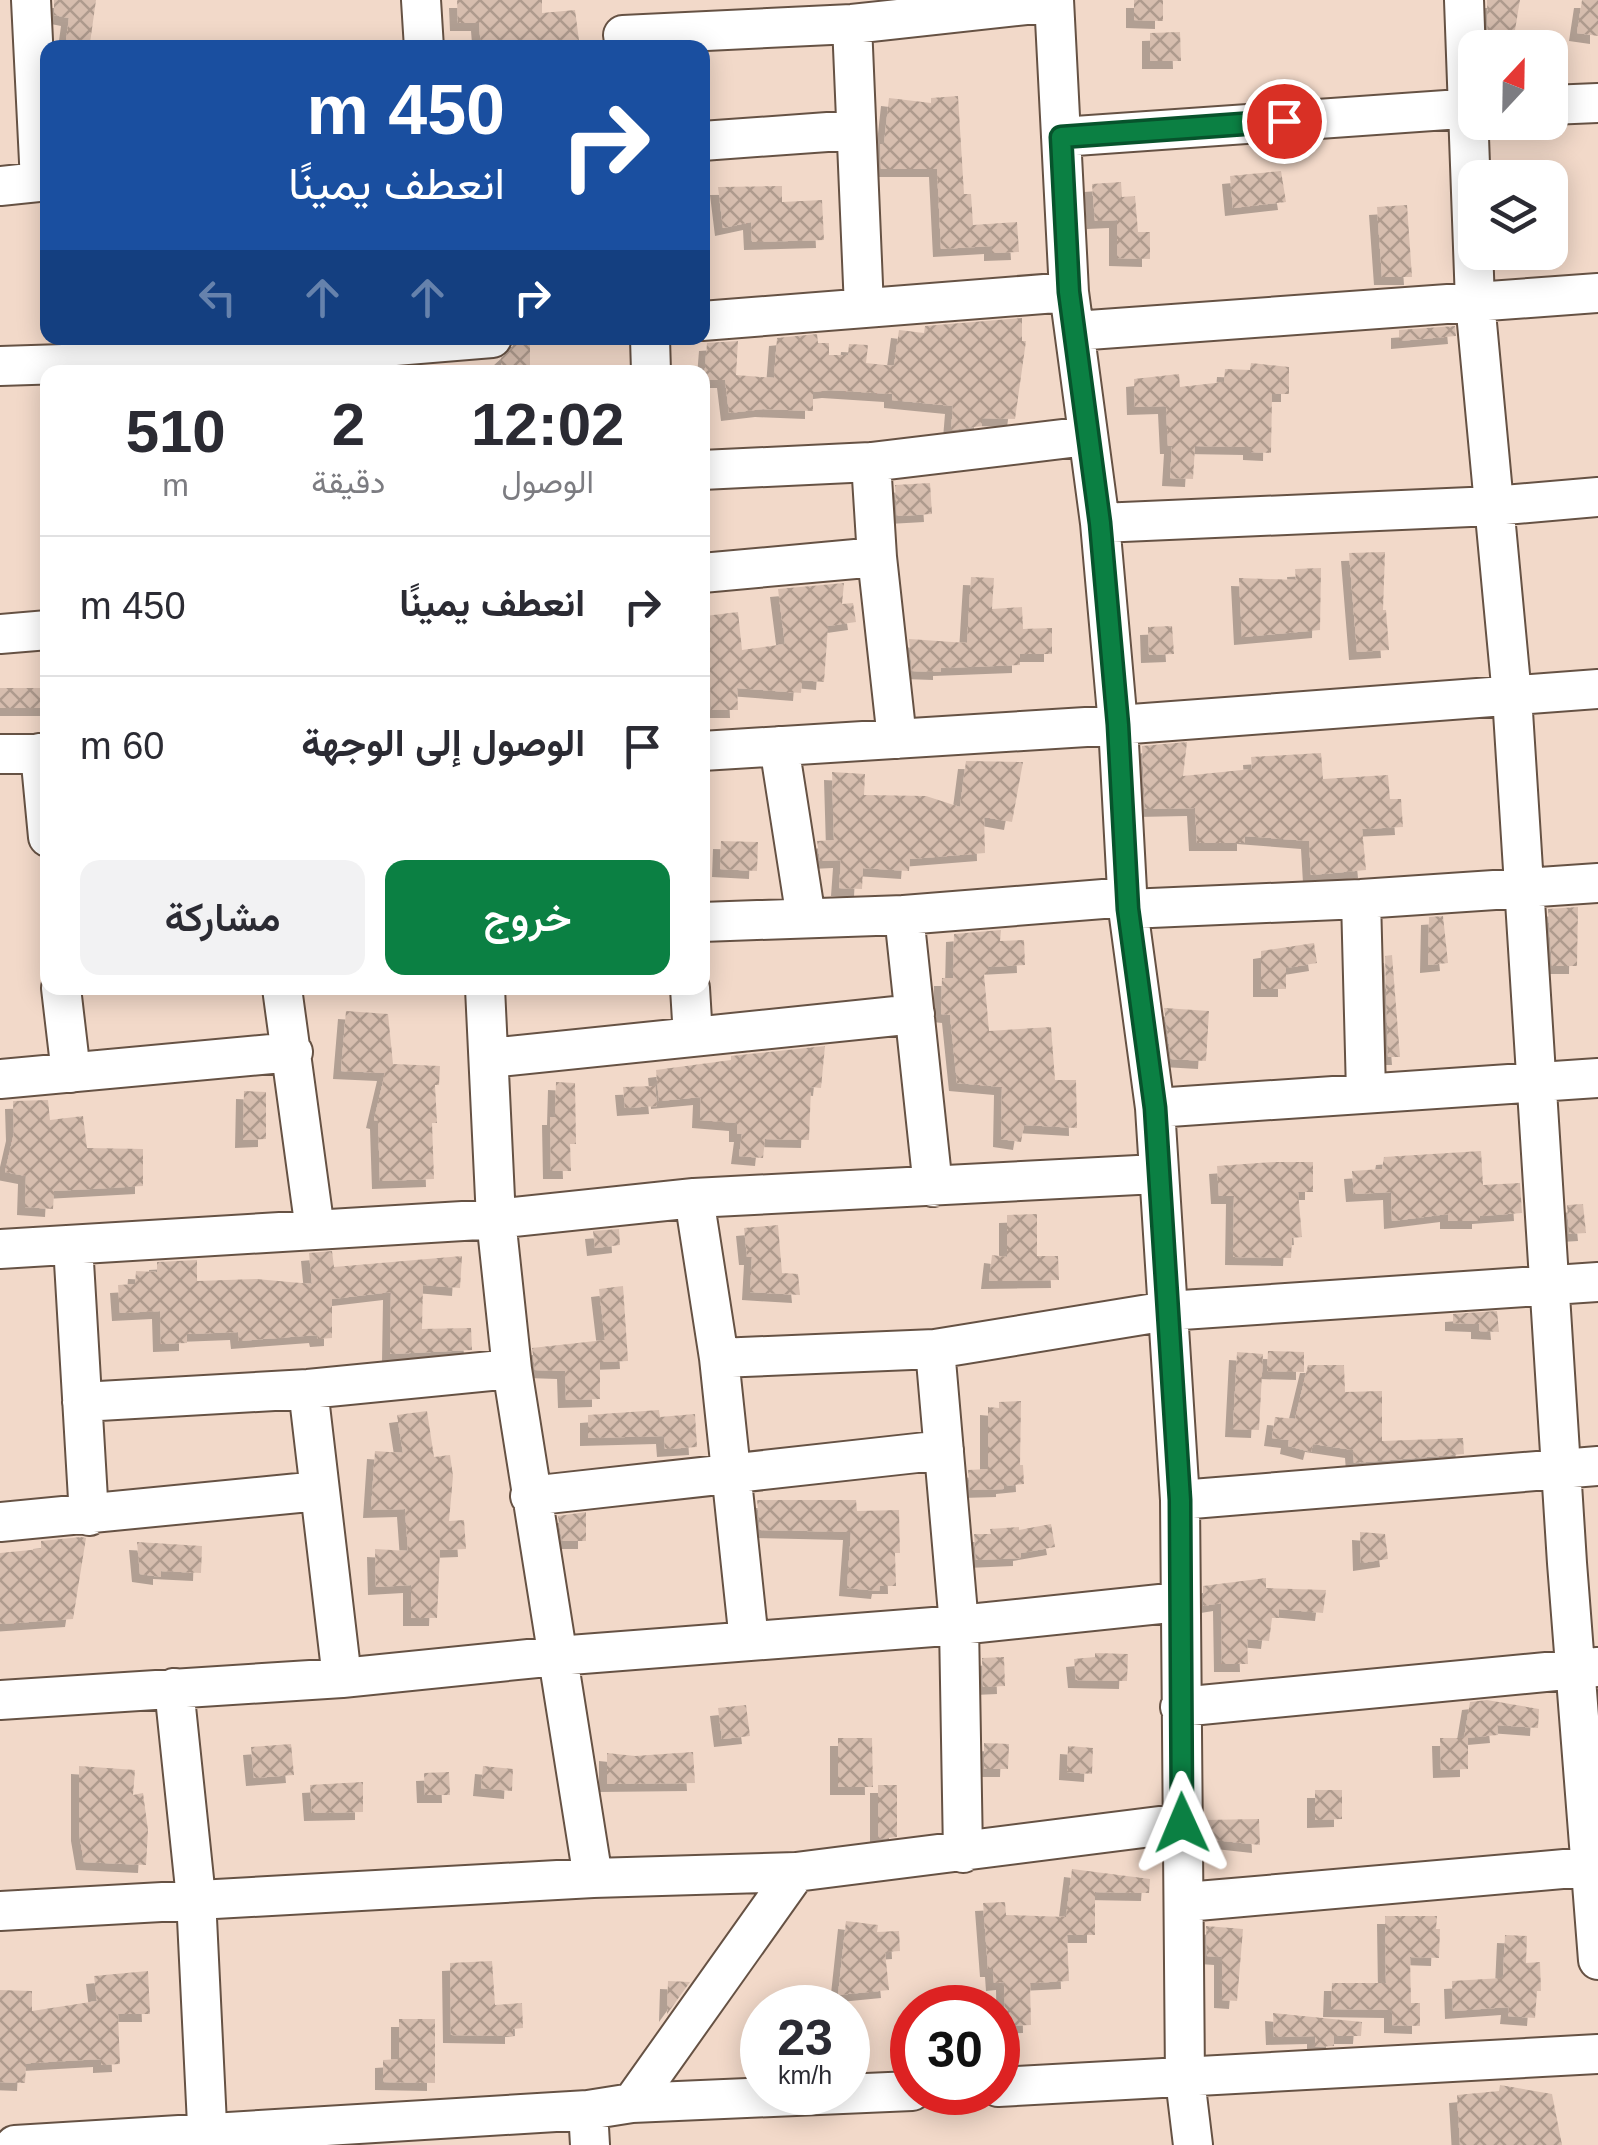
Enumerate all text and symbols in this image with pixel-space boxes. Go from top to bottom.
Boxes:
north arrow [1458,30,1568,140]
map controls [1458,30,1568,270]
text: 450 m [307,71,505,149]
pin [1242,79,1327,164]
icon: right [540,80,670,210]
icon: arrive [1257,94,1312,149]
text: انعطف يمينًا [288,158,505,209]
button: layers [1458,160,1568,270]
icon: left [190,270,245,325]
icon: ahead [295,270,350,325]
icon: ahead [400,270,455,325]
icon: right [505,270,560,325]
text: 2 [332,391,365,458]
text: 12:02 [471,391,624,458]
text: 510 [126,398,226,465]
text: دقيقة [311,464,385,500]
text: الوصول [502,464,594,500]
text: m [162,467,189,503]
icon: right [615,579,670,634]
text: انعطف يمينًا [399,582,585,624]
text: 450 m [80,585,186,627]
icon: arrive [615,719,670,774]
text: الوصول إلى الوجهة [301,722,585,764]
text: 60 m [80,725,165,767]
button: مشاركة [80,860,365,975]
button: خروج [385,860,670,975]
position arrow [1130,1771,1234,1875]
speed limit sign: 30 [890,1985,1020,2115]
text: 23 [777,2010,833,2066]
text: km/h [778,2061,832,2089]

